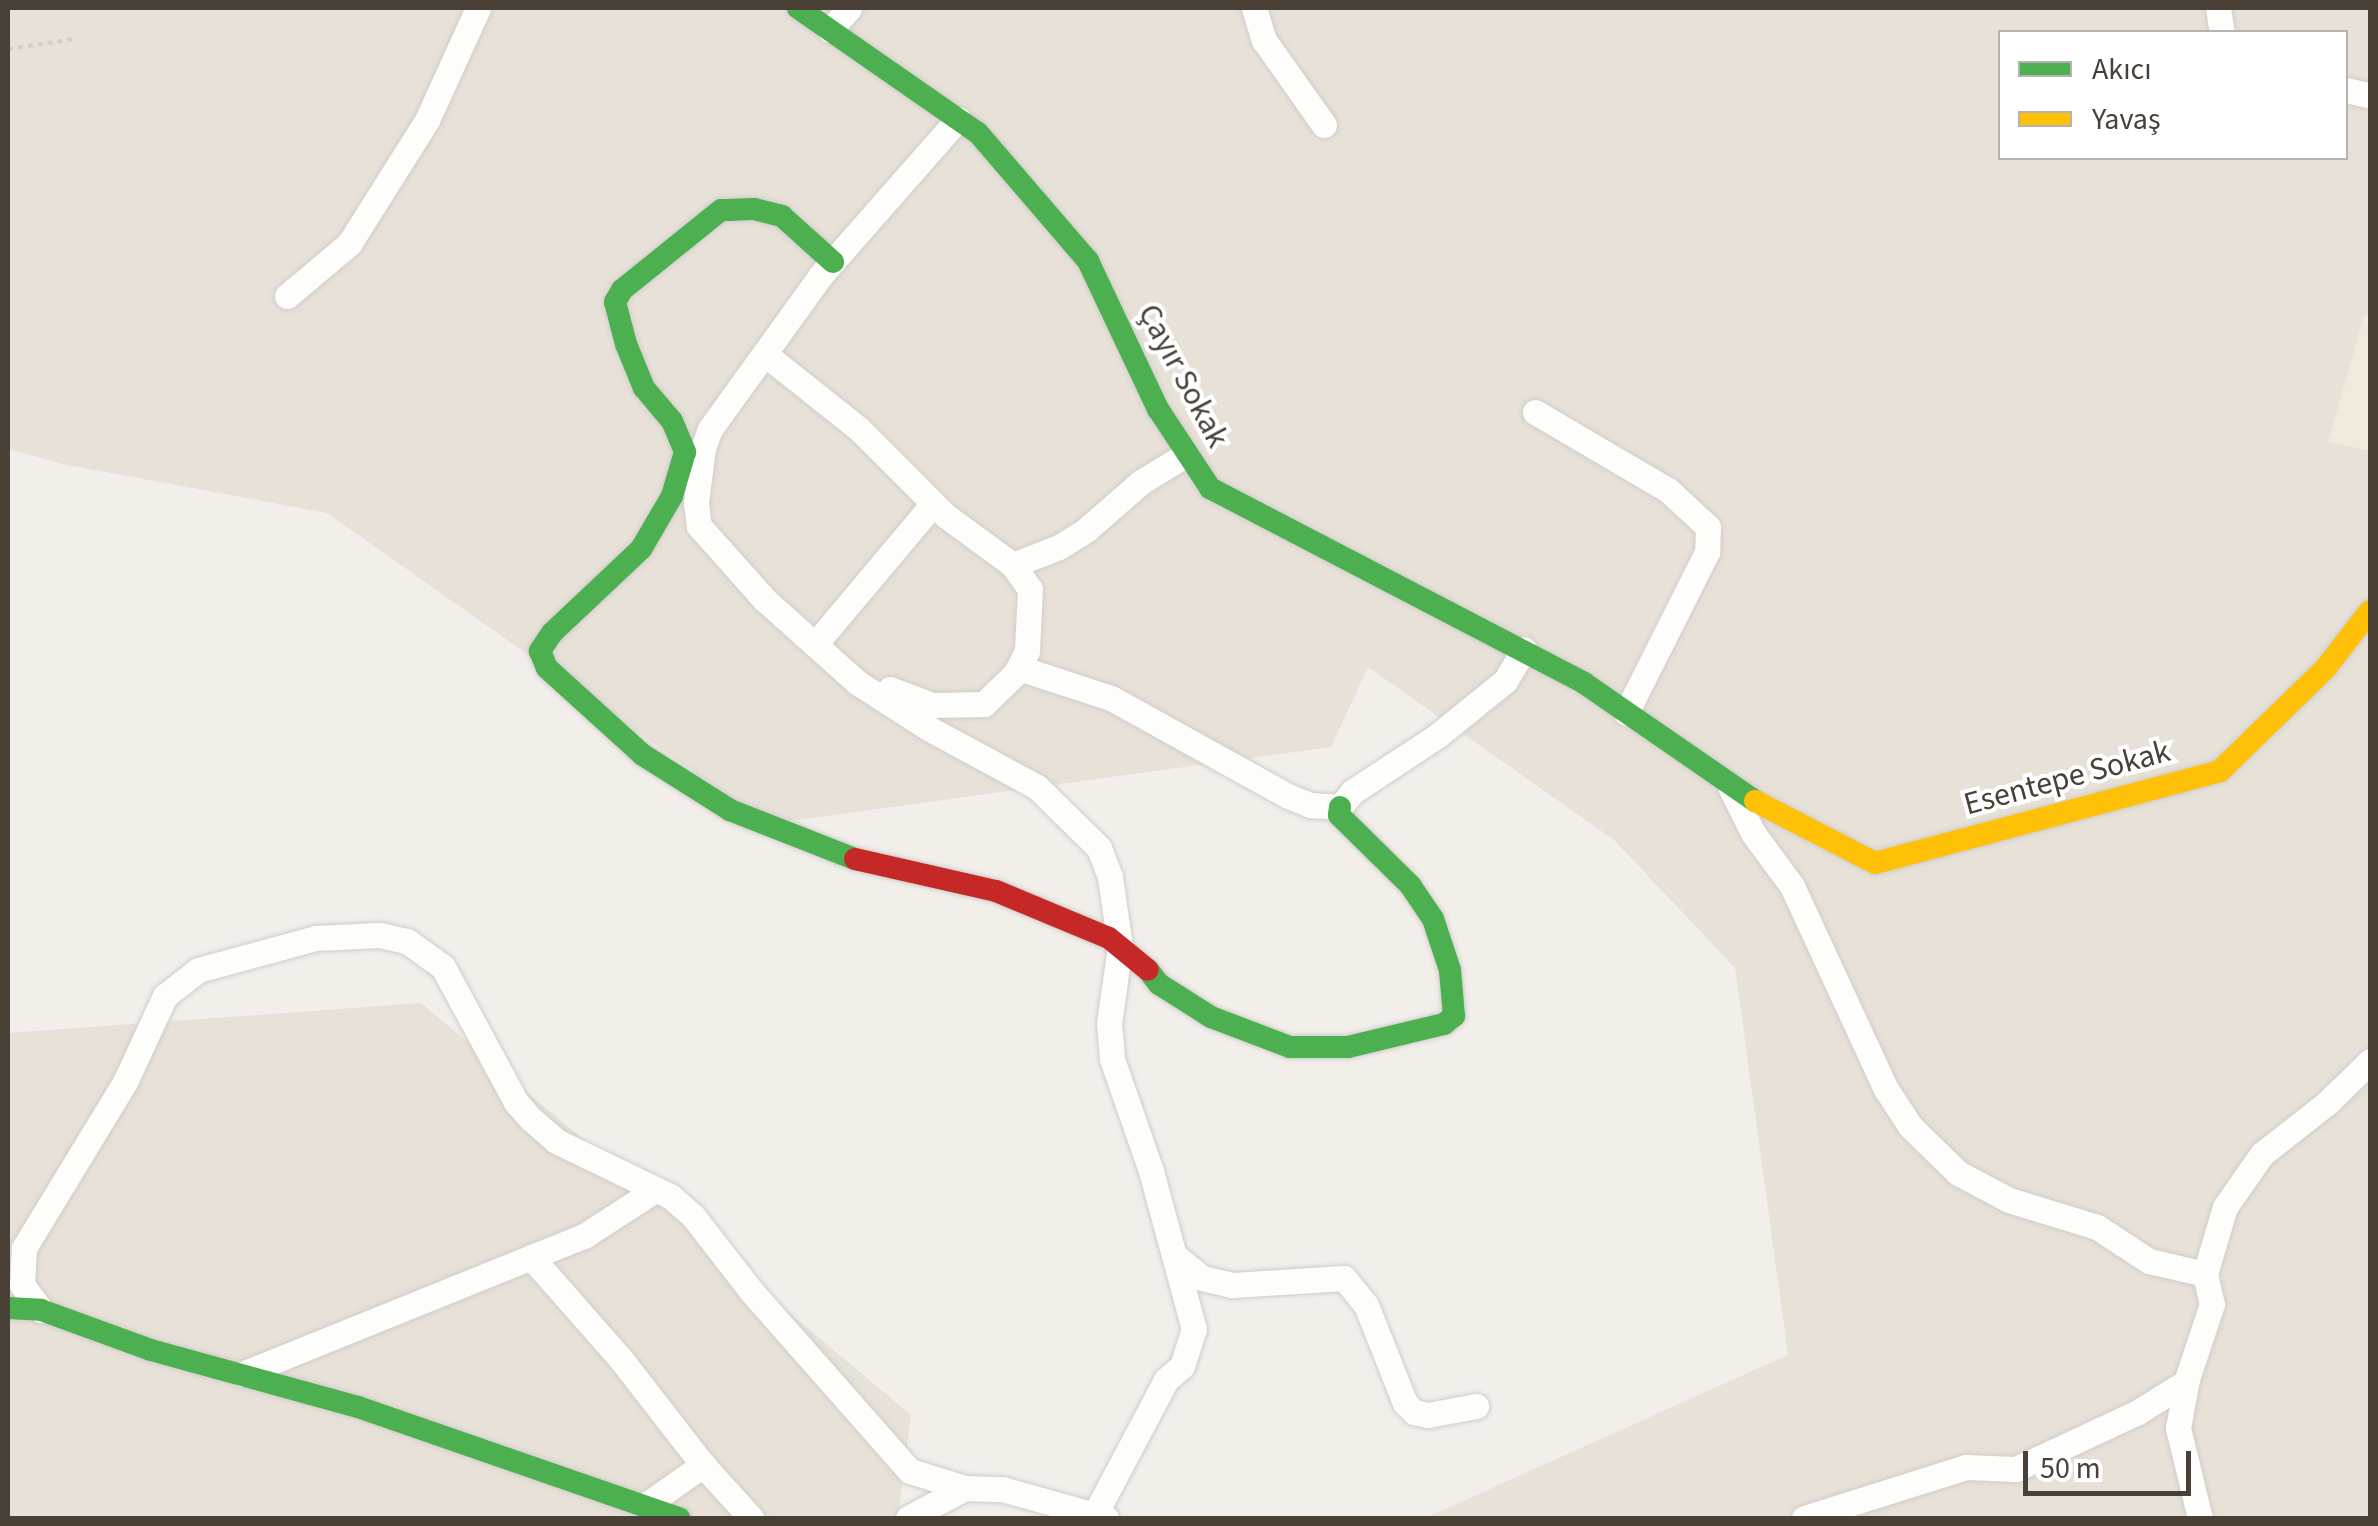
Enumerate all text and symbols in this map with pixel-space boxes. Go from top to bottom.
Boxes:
legend [1998,30,2348,160]
text: Akıcı [2092,48,2152,91]
text: Yavaş [2092,98,2160,141]
street label: Çayır Sokak [1129,298,1237,454]
street label: Esentepe Sokak [1960,732,2174,824]
scale bar [2028,1431,2196,1493]
text: 50 m [2040,1447,2101,1490]

